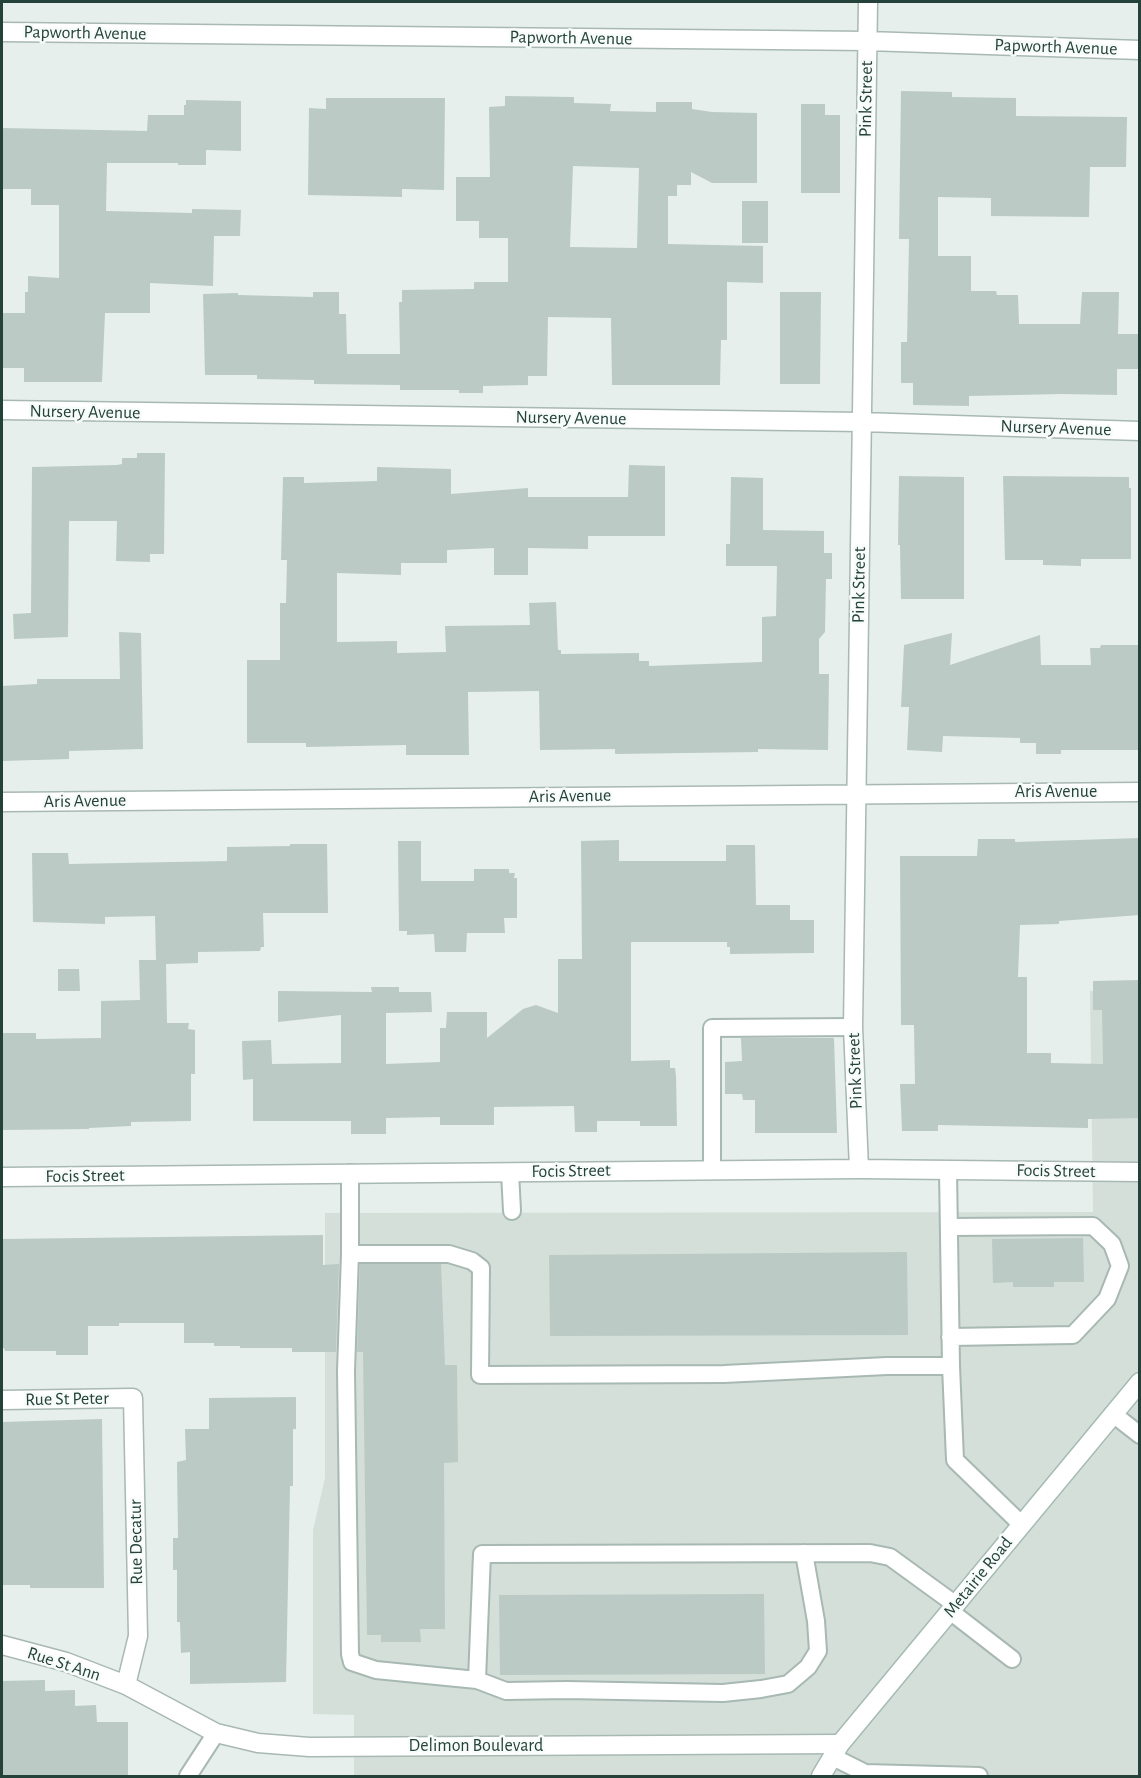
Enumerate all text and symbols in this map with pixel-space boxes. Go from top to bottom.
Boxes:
street label: Papworth Avenue [23,21,147,45]
street label: Papworth Avenue [509,26,633,50]
street label: Papworth Avenue [994,34,1118,60]
street label: Pink Street [855,61,877,137]
street label: Nursery Avenue [29,400,141,424]
street label: Nursery Avenue [515,406,627,430]
street label: Nursery Avenue [1000,415,1112,441]
street label: Pink Street [848,547,870,623]
street label: Aris Avenue [1015,781,1097,803]
street label: Aris Avenue [529,784,611,808]
street label: Aris Avenue [44,789,126,813]
street label: Pink Street [843,1032,867,1110]
street label: Focis Street [531,1160,611,1182]
street label: Focis Street [1016,1160,1096,1182]
street label: Focis Street [45,1165,125,1187]
street label: Rue St Peter [25,1387,109,1411]
street label: Rue Decatur [124,1499,148,1585]
street label: Metairie Road [939,1532,1017,1622]
street label: Rue St Ann [25,1642,103,1686]
street label: Delimon Boulevard [409,1735,543,1757]

